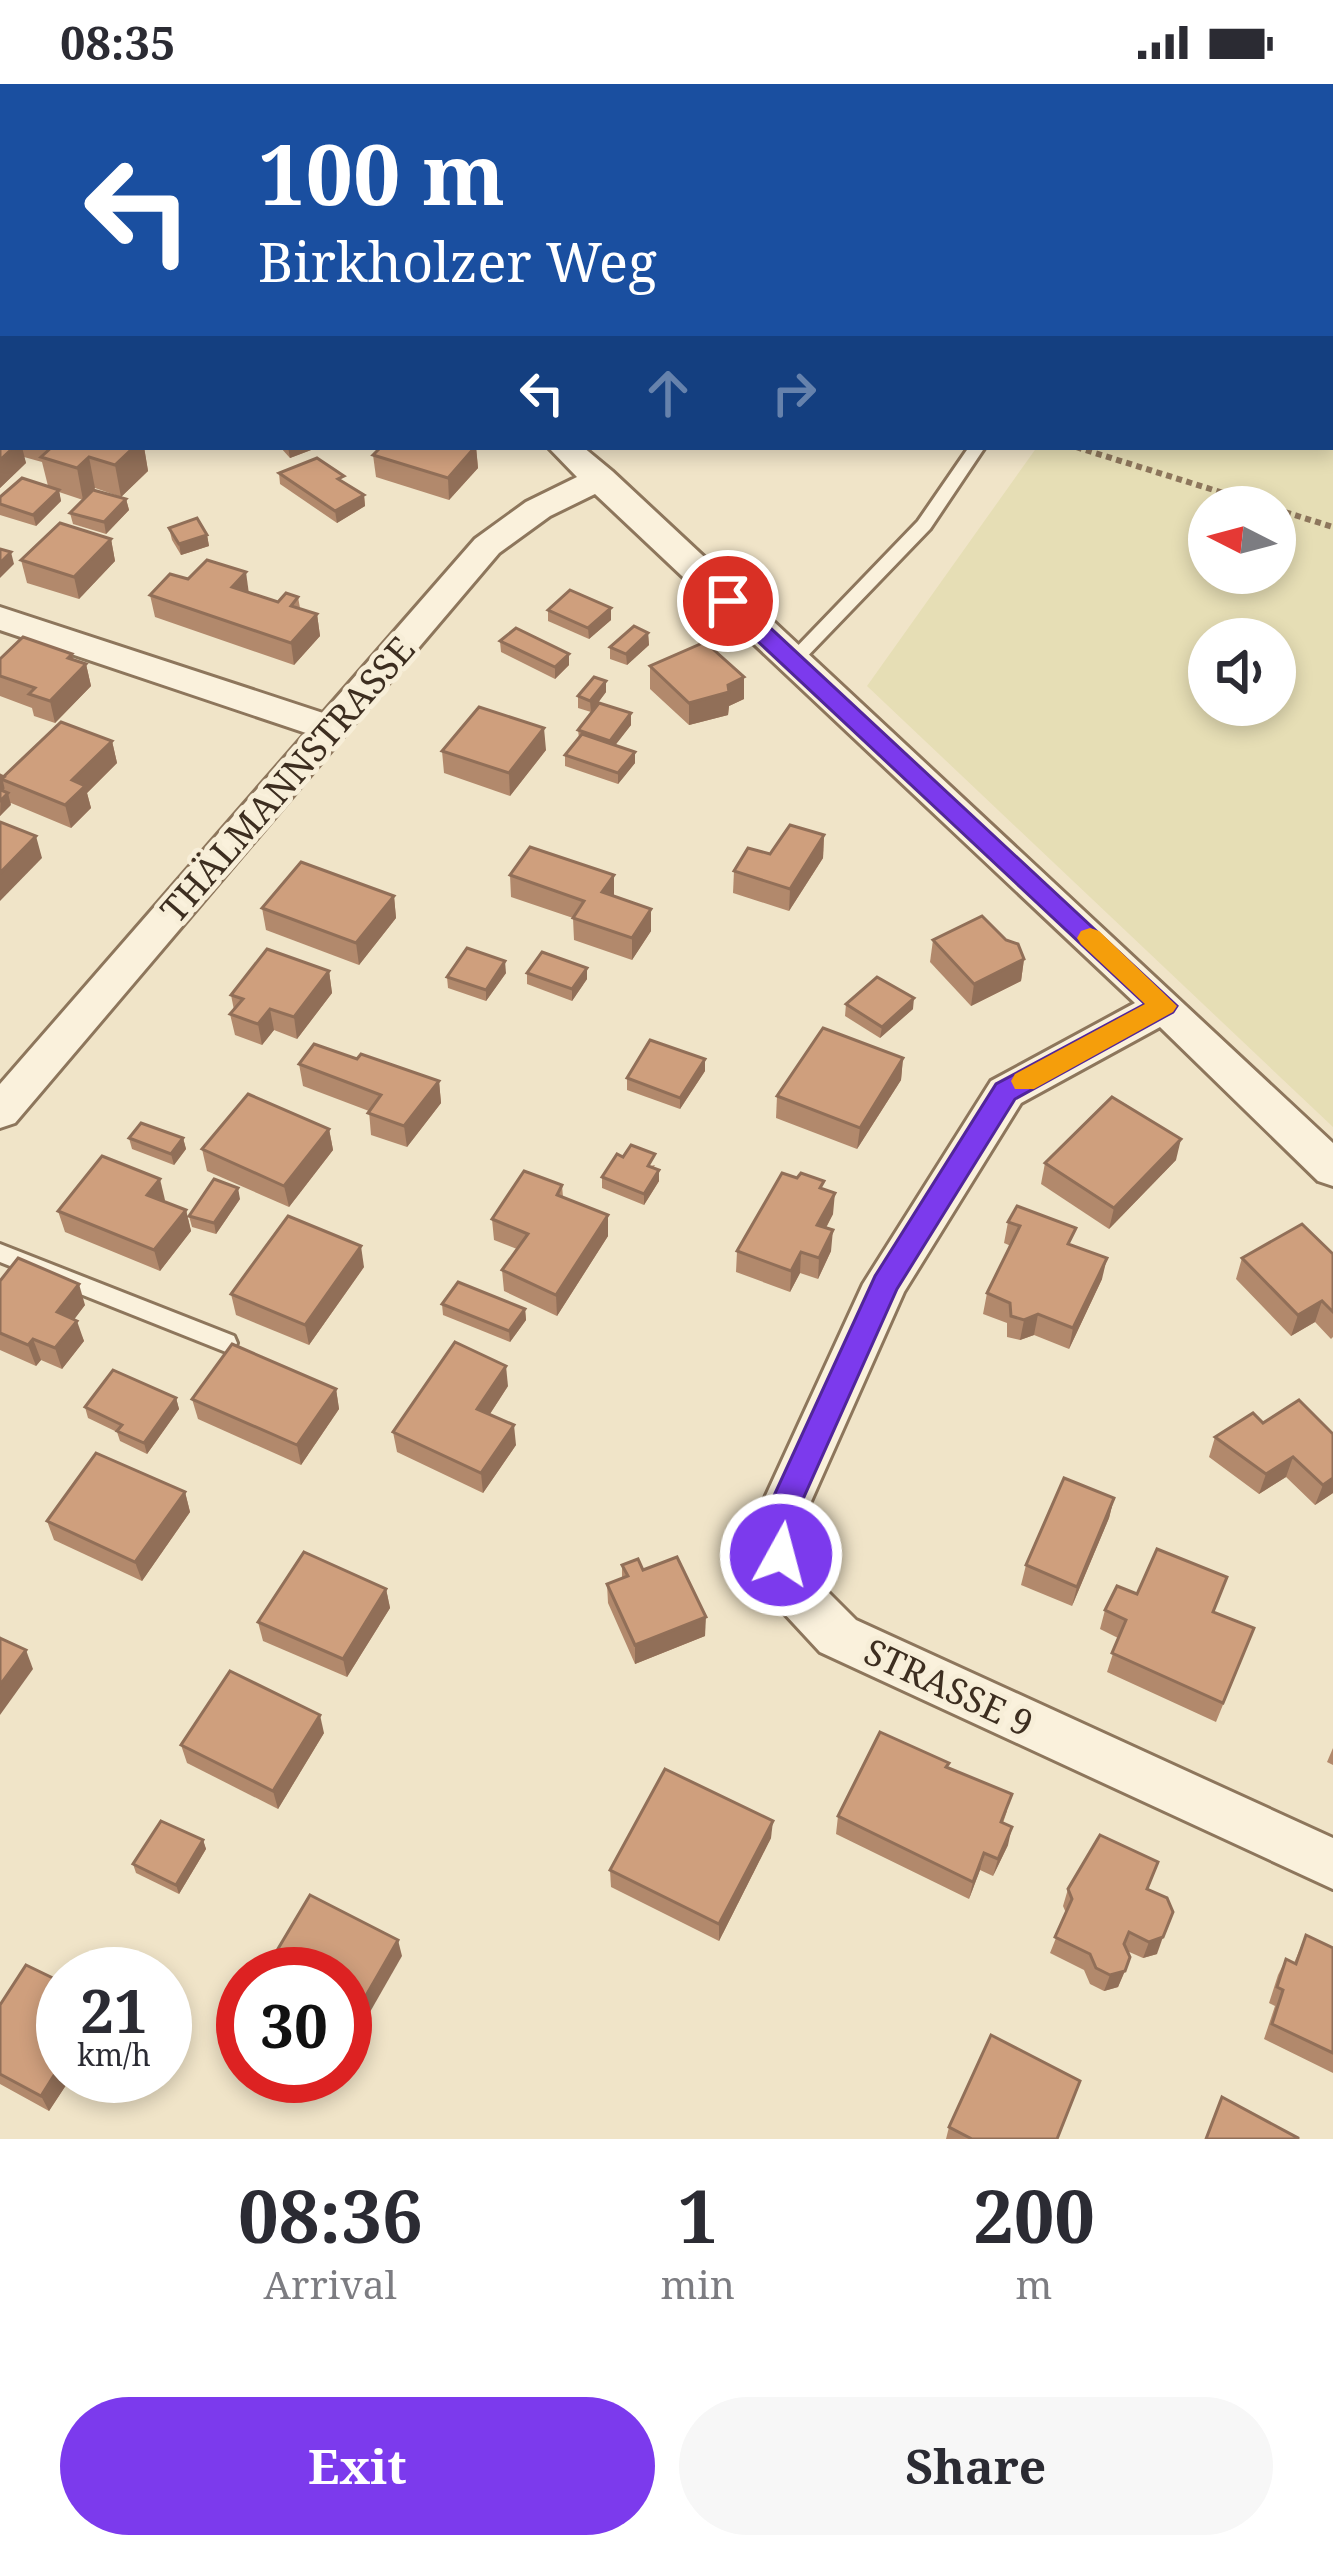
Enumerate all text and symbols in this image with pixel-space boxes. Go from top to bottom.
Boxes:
text: 08:35 [60,12,175,73]
text: 100 m [258,115,505,230]
icon: left [60,132,216,288]
text: Birkholzer Weg [258,224,657,298]
icon: left [509,360,575,426]
icon: ahead [635,360,701,426]
icon: right [761,360,827,426]
north arrow [1188,486,1296,594]
map controls [1188,486,1296,726]
pin [677,550,779,652]
icon: arrive [695,568,761,634]
button: sound [1188,618,1296,726]
street label: THÄLMANNSTRASSE [149,626,425,932]
position arrow [718,1492,844,1618]
street label: STRASSE 9 [857,1627,1041,1747]
speed limit sign: 30 [216,1947,372,2103]
text: 21 [80,1969,148,2051]
text: km/h [77,2034,151,2075]
text: 08:36 [238,2166,423,2264]
text: 1 [677,2166,718,2264]
text: 200 [973,2166,1095,2264]
text: Arrival [264,2257,397,2310]
text: min [661,2257,735,2310]
text: m [1016,2257,1052,2310]
button: Exit [60,2397,655,2535]
button: Share [679,2397,1273,2535]

